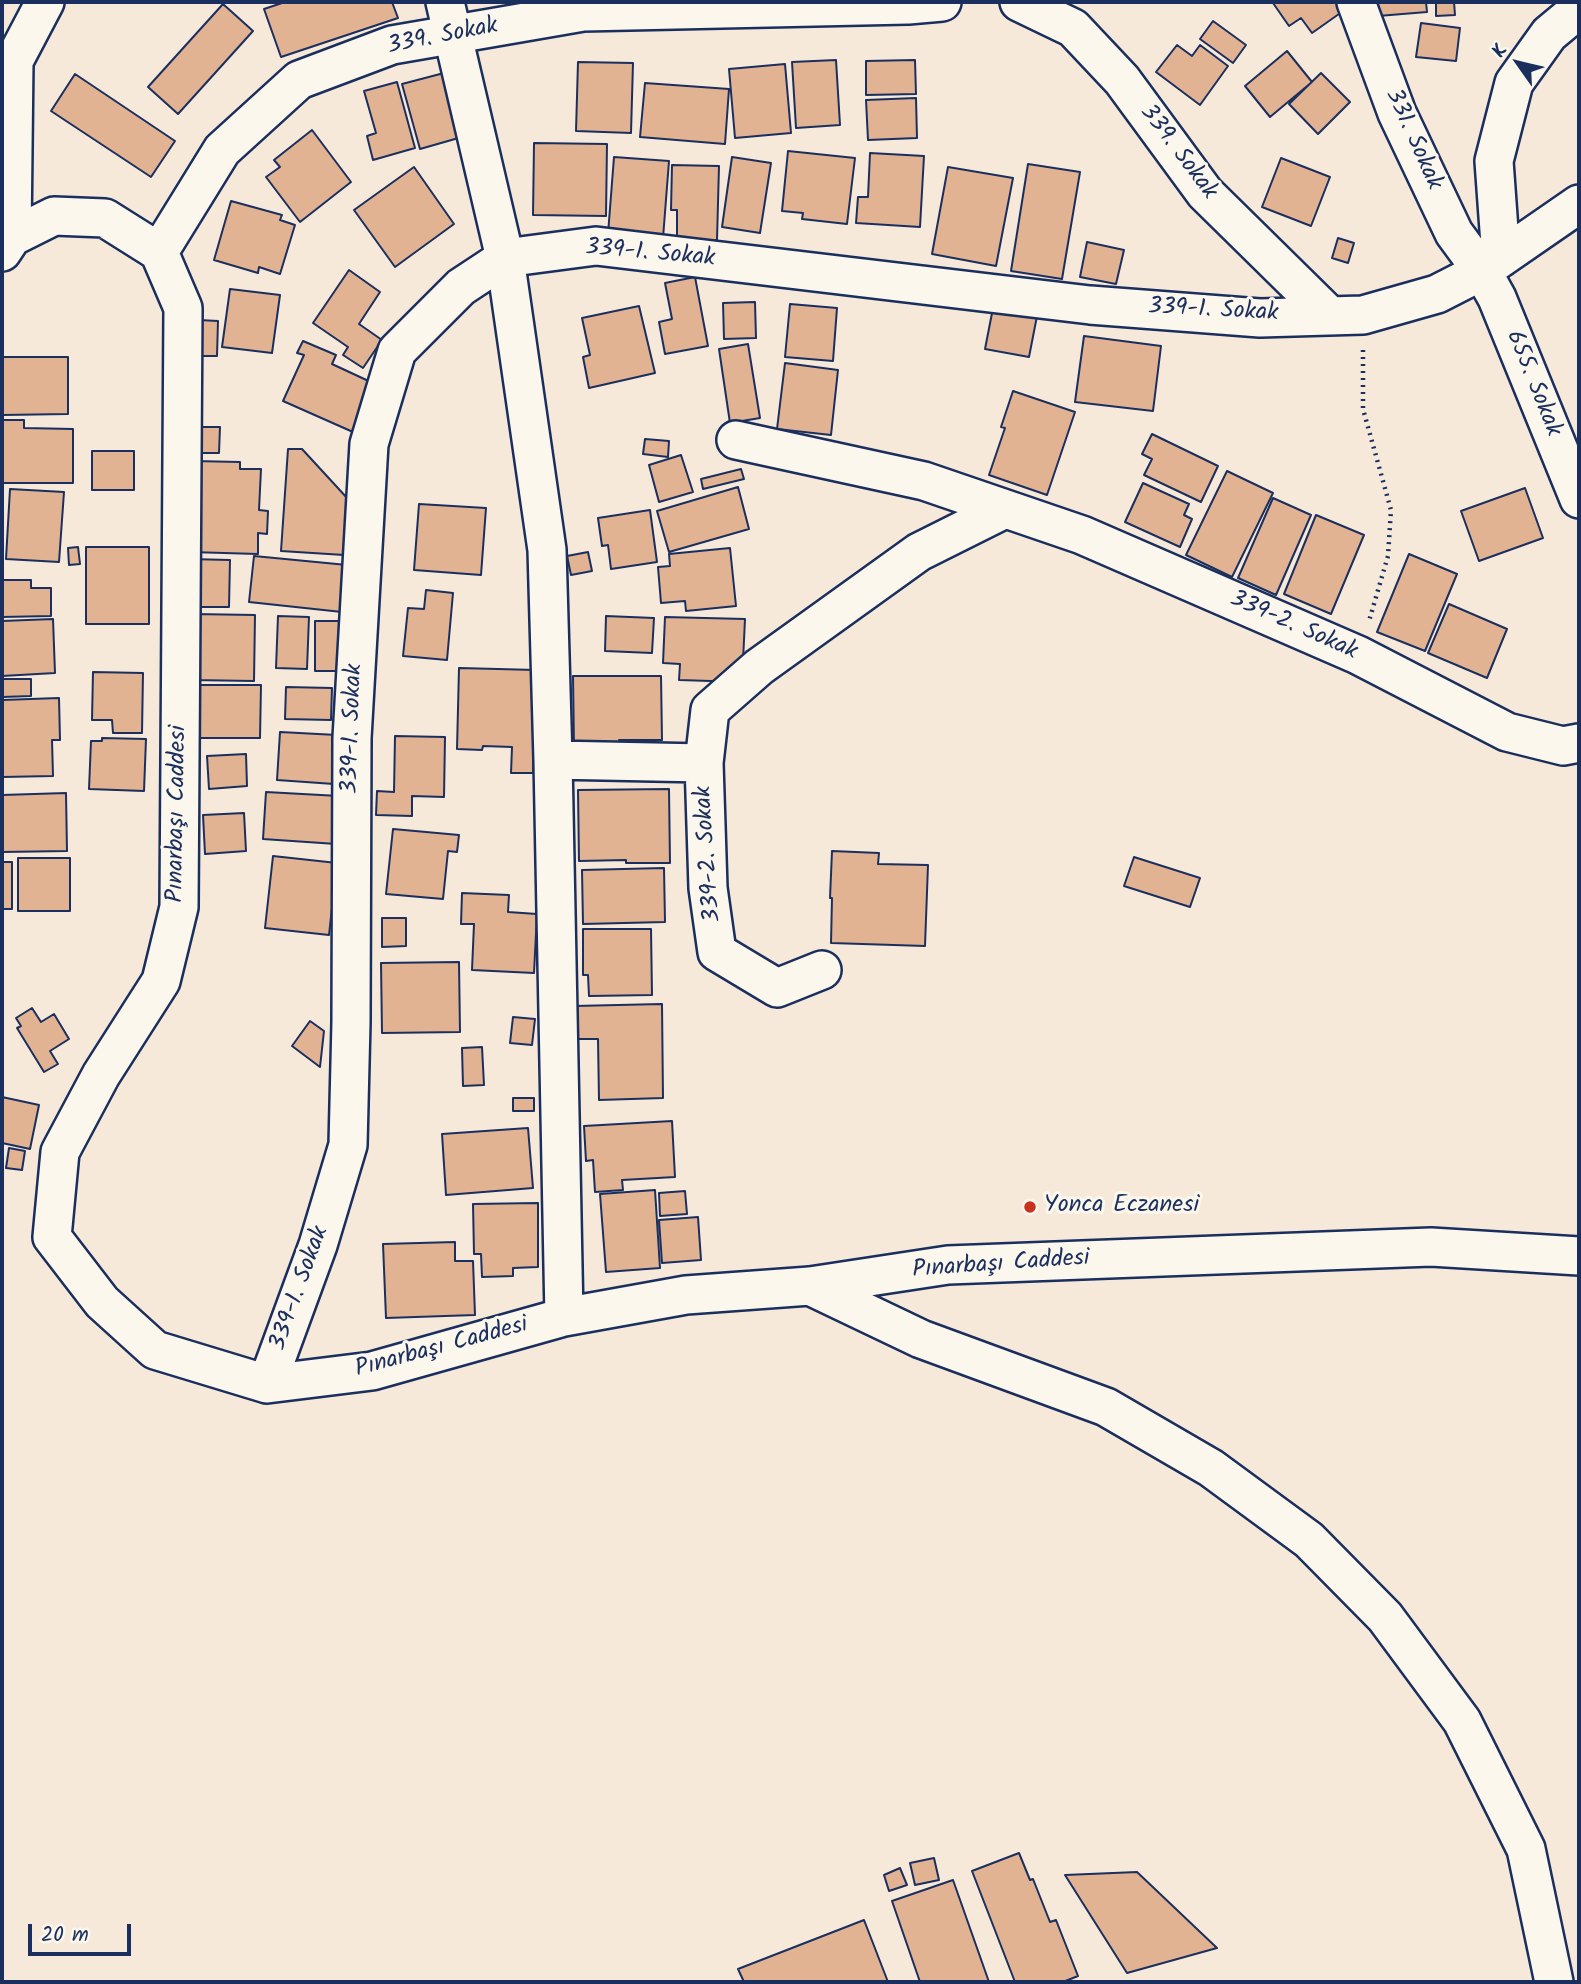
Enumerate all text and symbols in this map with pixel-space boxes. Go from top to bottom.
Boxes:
street label: 339. Sokak [385,13,501,63]
north arrow [1483,28,1553,98]
text: K [1485,38,1516,64]
street label: 331. Sokak [1377,85,1447,195]
street label: 339. Sokak [1132,100,1222,206]
street label: 339-1. Sokak [584,235,716,275]
street label: 339-1. Sokak [1147,294,1279,330]
street label: 655. Sokak [1498,327,1566,441]
street label: 339-2. Sokak [1225,586,1361,668]
street label: 339-1. Sokak [337,663,371,795]
street label: Pınarbaşı Caddesi [163,725,195,903]
street label: 339-2. Sokak [691,785,729,923]
place label: Yonca Eczanesi [1044,1193,1199,1221]
marker: Yonca Eczanesi [1022,1199,1038,1215]
street label: 339-1. Sokak [265,1223,337,1355]
street label: Pınarbaşı Caddesi [911,1245,1091,1287]
street label: Pınarbaşı Caddesi [353,1312,531,1386]
scale bar [32,1910,135,1954]
text: 20 m [41,1919,89,1952]

